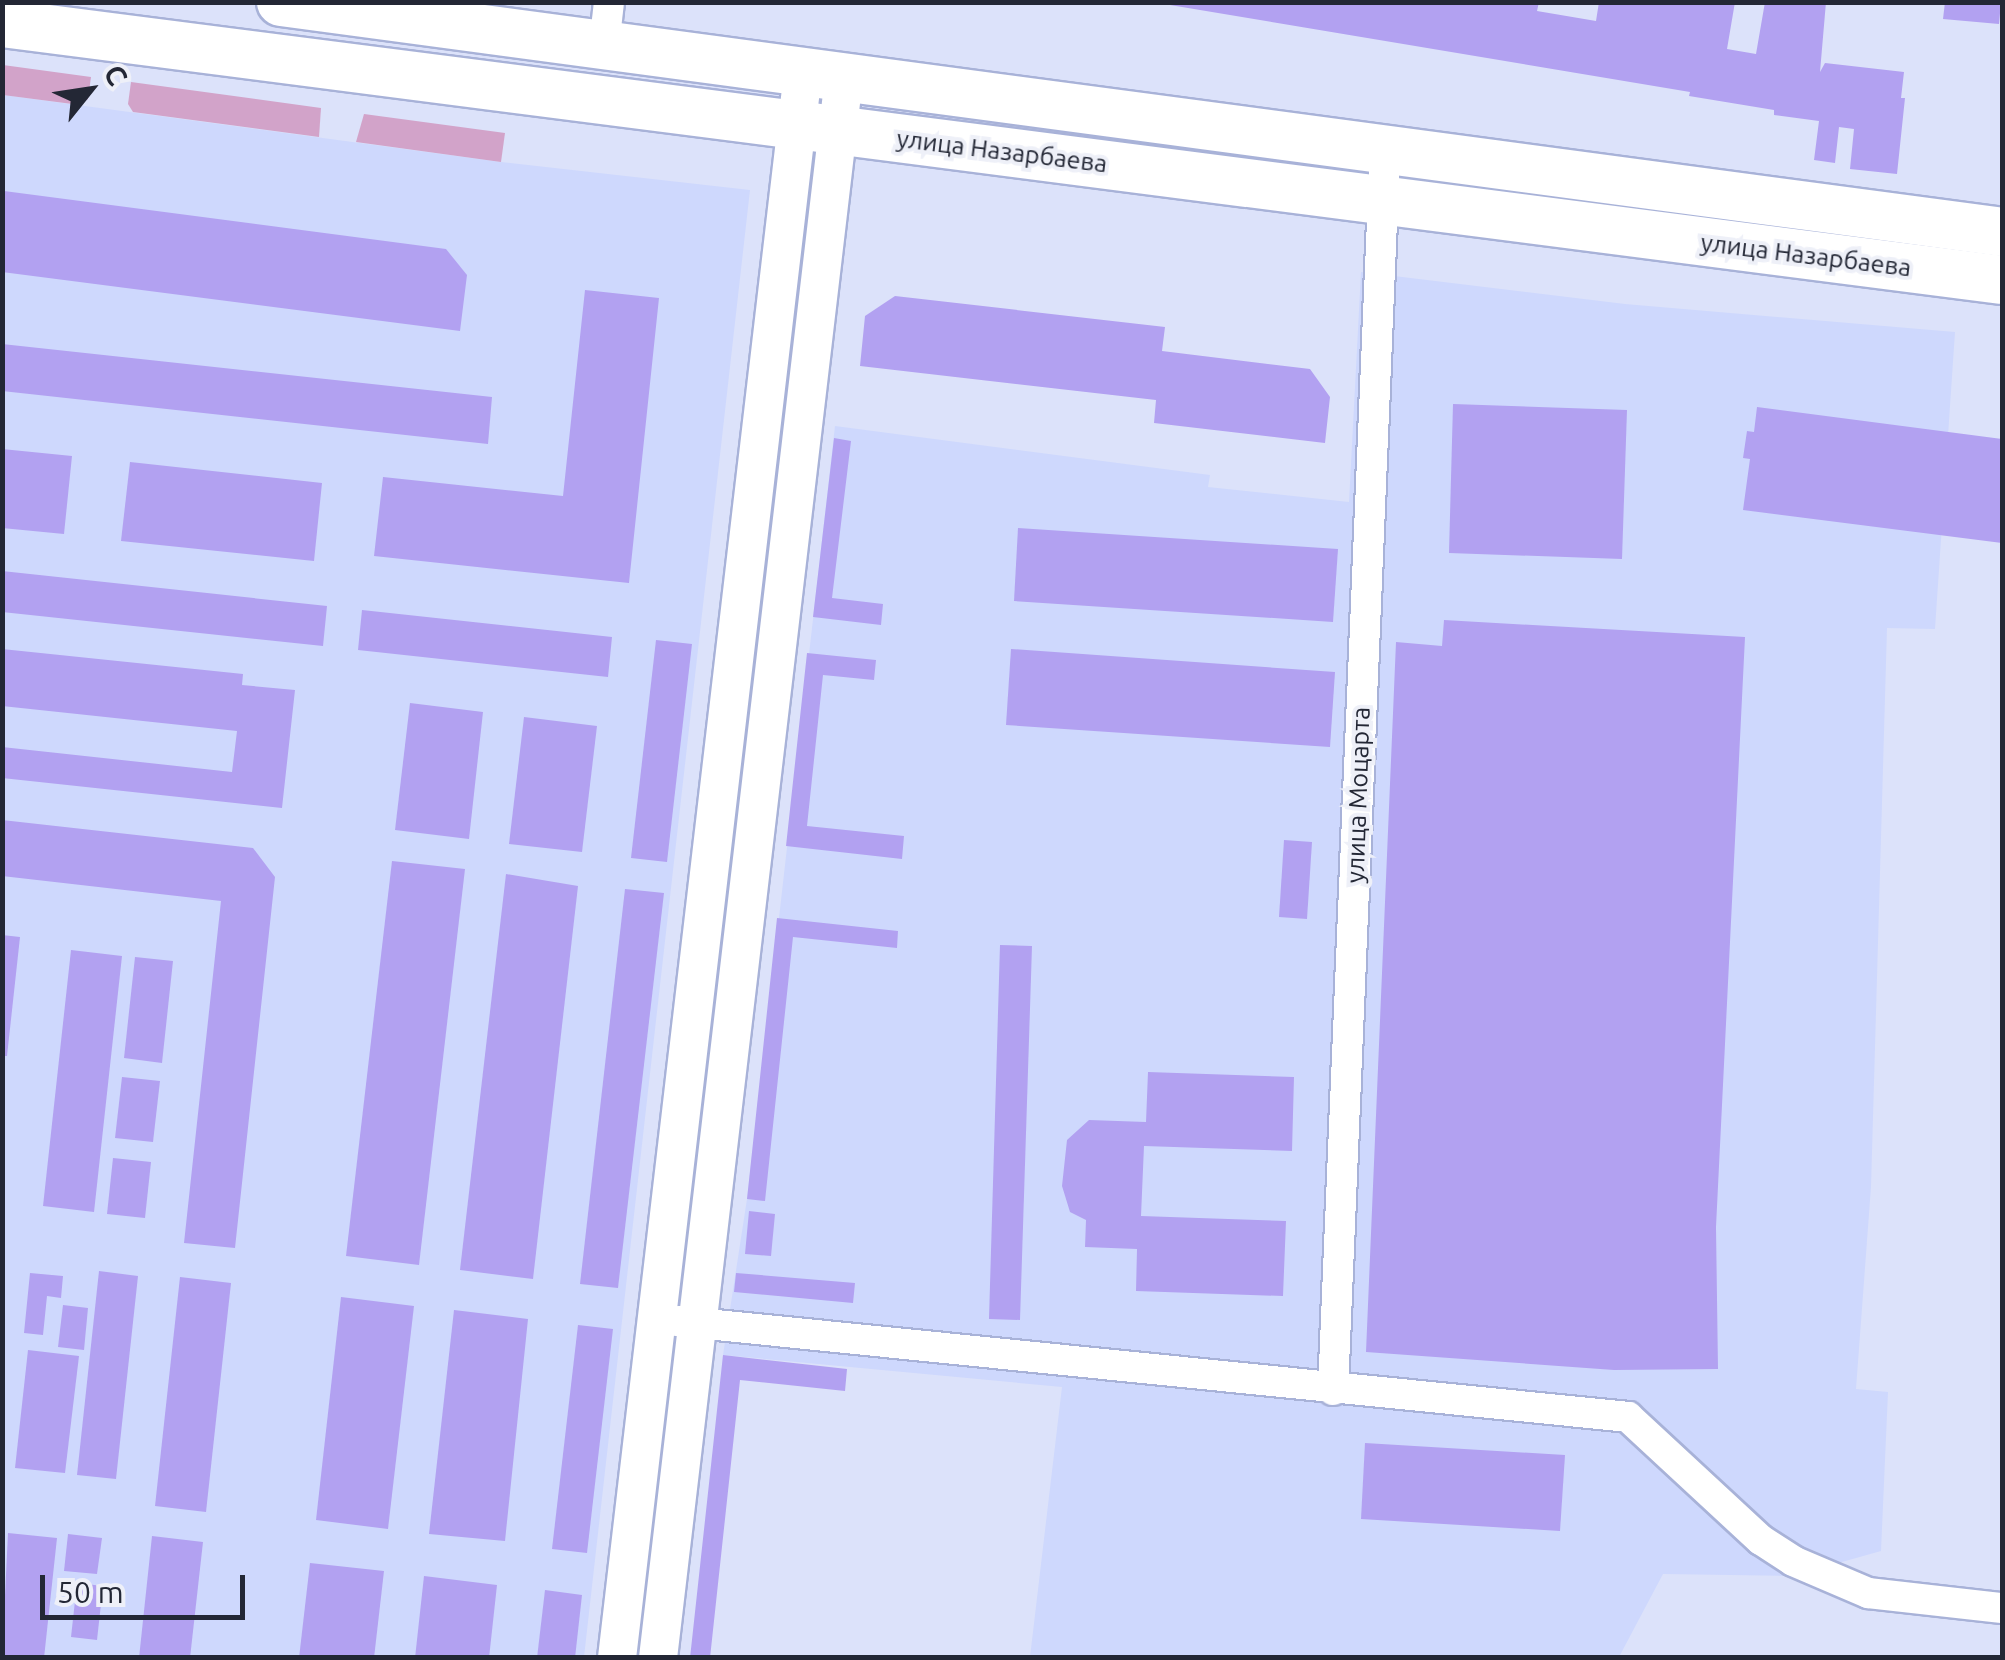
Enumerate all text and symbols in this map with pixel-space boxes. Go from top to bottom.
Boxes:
north arrow [40,40,140,140]
text: С [99,59,134,90]
street label: улица Назарбаева [895,123,1109,179]
street label: улица Назарбаева [1699,227,1913,283]
street label: улица Моцарта [1340,706,1376,884]
scale bar [45,1555,250,1617]
text: 50 m [57,1575,124,1609]

